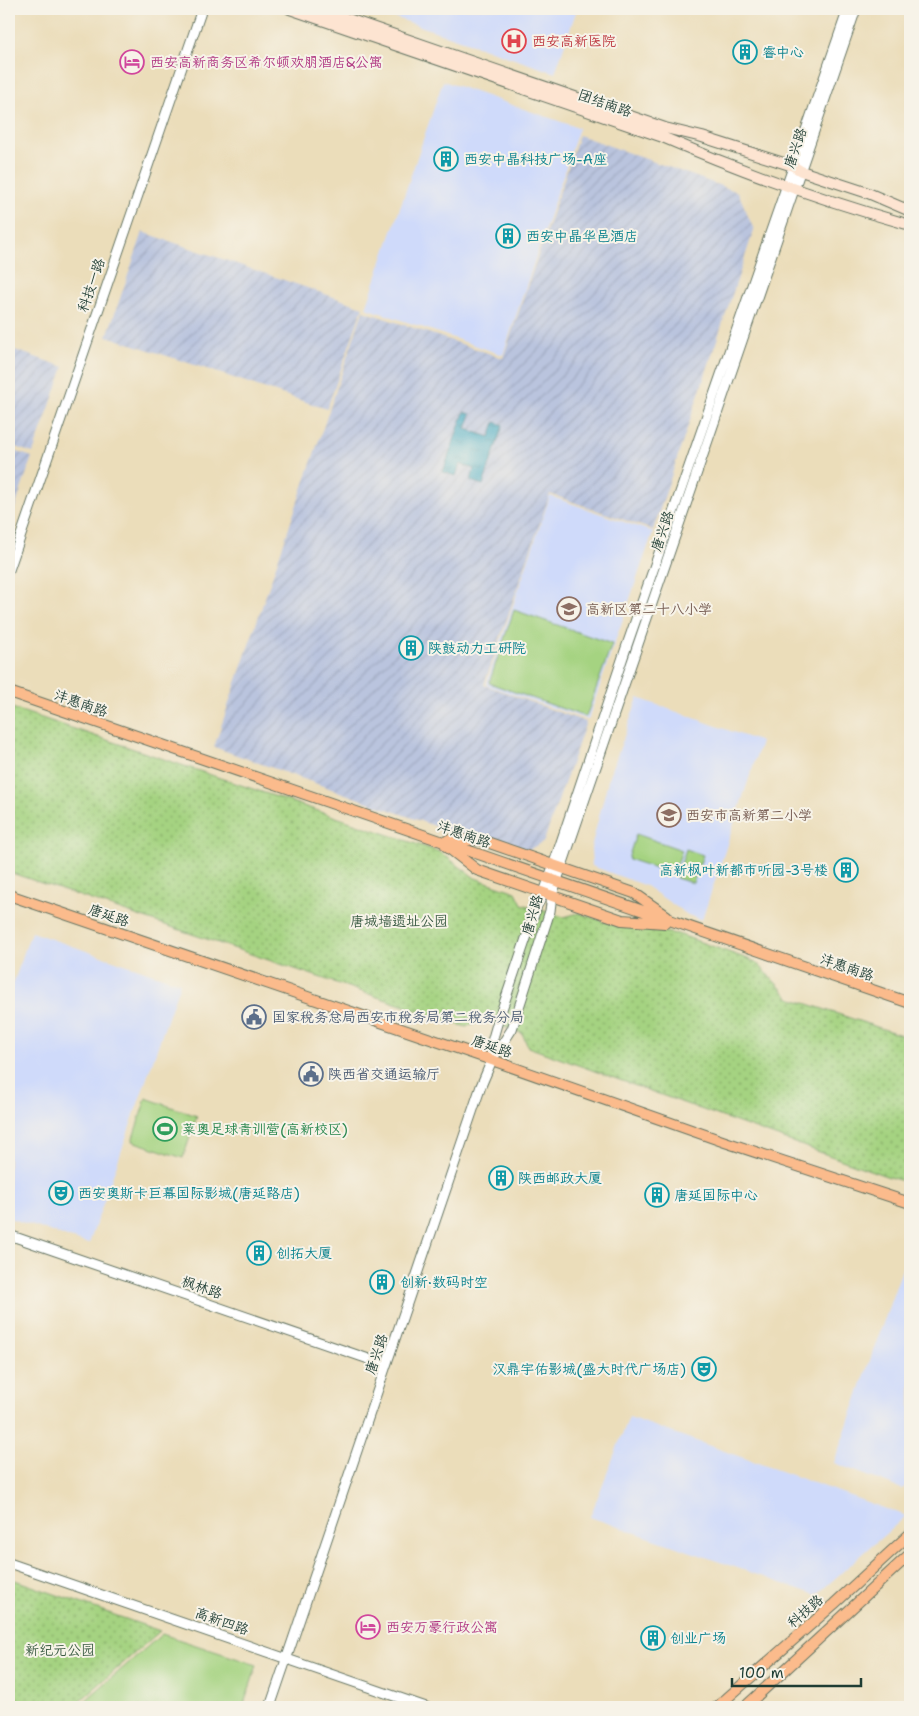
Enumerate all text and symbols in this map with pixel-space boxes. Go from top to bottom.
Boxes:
hospital icon: 西安高新医院 [501,28,527,54]
place label: 西安高新医院 [532,32,616,50]
building icon: 睿中心 [732,39,758,65]
place label: 睿中心 [762,43,804,61]
hotel icon: 西安高新商务区希尔顿欢朋酒店&公寓 [119,49,145,75]
place label: 西安高新商务区希尔顿欢朋酒店&公寓 [150,53,383,71]
street label: 团结南路 [576,85,634,121]
street label: 唐兴路 [780,125,810,171]
building icon: 西安中晶科技广场-A座 [433,146,459,172]
place label: 西安中晶科技广场-A座 [464,150,607,168]
building icon: 西安中晶华邑酒店 [495,223,521,249]
place label: 西安中晶华邑酒店 [526,227,638,245]
street label: 科技一路 [73,256,109,314]
street label: 唐兴路 [647,508,677,554]
school or university icon: 高新区第二十八小学 [556,596,582,622]
place label: 高新区第二十八小学 [586,600,712,618]
building icon: 陕鼓动力工研院 [398,635,424,661]
place label: 陕鼓动力工研院 [428,639,526,657]
street label: 沣惠南路 [52,685,110,721]
school or university icon: 西安市高新第二小学 [656,802,682,828]
place label: 西安市高新第二小学 [686,806,812,824]
street label: 沣惠南路 [435,816,493,852]
building icon: 高新枫叶新都市听园-3号楼 [833,857,859,883]
place label: 高新枫叶新都市听园-3号楼 [659,861,828,879]
street label: 唐兴路 [518,892,546,938]
street label: 唐延路 [86,900,132,930]
park label: 唐城墙遗址公园 [350,912,448,930]
street label: 沣惠南路 [818,949,876,985]
public building icon: 国家税务总局西安市税务局第二税务分局 [241,1004,267,1030]
place label: 国家税务总局西安市税务局第二税务分局 [272,1008,524,1026]
street label: 唐延路 [469,1031,515,1061]
public building icon: 陕西省交通运输厅 [298,1061,324,1087]
place label: 陕西省交通运输厅 [328,1065,440,1083]
sports icon: 莱奥足球青训营(高新校区) [152,1116,178,1142]
place label: 莱奥足球青训营(高新校区) [182,1120,348,1138]
building icon: 陕西邮政大厦 [488,1165,514,1191]
place label: 陕西邮政大厦 [518,1169,602,1187]
theatre icon: 西安奥斯卡巨幕国际影城(唐延路店) [48,1180,74,1206]
building icon: 唐延国际中心 [644,1182,670,1208]
place label: 西安奥斯卡巨幕国际影城(唐延路店) [78,1184,300,1202]
place label: 唐延国际中心 [674,1186,758,1204]
building icon: 创拓大厦 [246,1240,272,1266]
place label: 创拓大厦 [276,1244,332,1262]
building icon: 创新·数码时空 [369,1269,395,1295]
street label: 枫林路 [179,1272,225,1302]
place label: 创新·数码时空 [400,1273,488,1291]
street label: 唐兴路 [361,1331,391,1377]
theatre icon: 汉鼎宇佑影城(盛大时代广场店) [691,1356,717,1382]
place label: 汉鼎宇佑影城(盛大时代广场店) [492,1360,686,1378]
street label: 科技路 [783,1590,827,1632]
street label: 高新四路 [193,1603,251,1639]
hotel icon: 西安万豪行政公寓 [355,1614,381,1640]
place label: 西安万豪行政公寓 [386,1618,498,1636]
building icon: 创业广场 [640,1625,666,1651]
place label: 创业广场 [670,1629,726,1647]
park label: 新纪元公园 [25,1641,95,1659]
scale bar [732,1656,860,1688]
text: 100 m [739,1663,784,1683]

